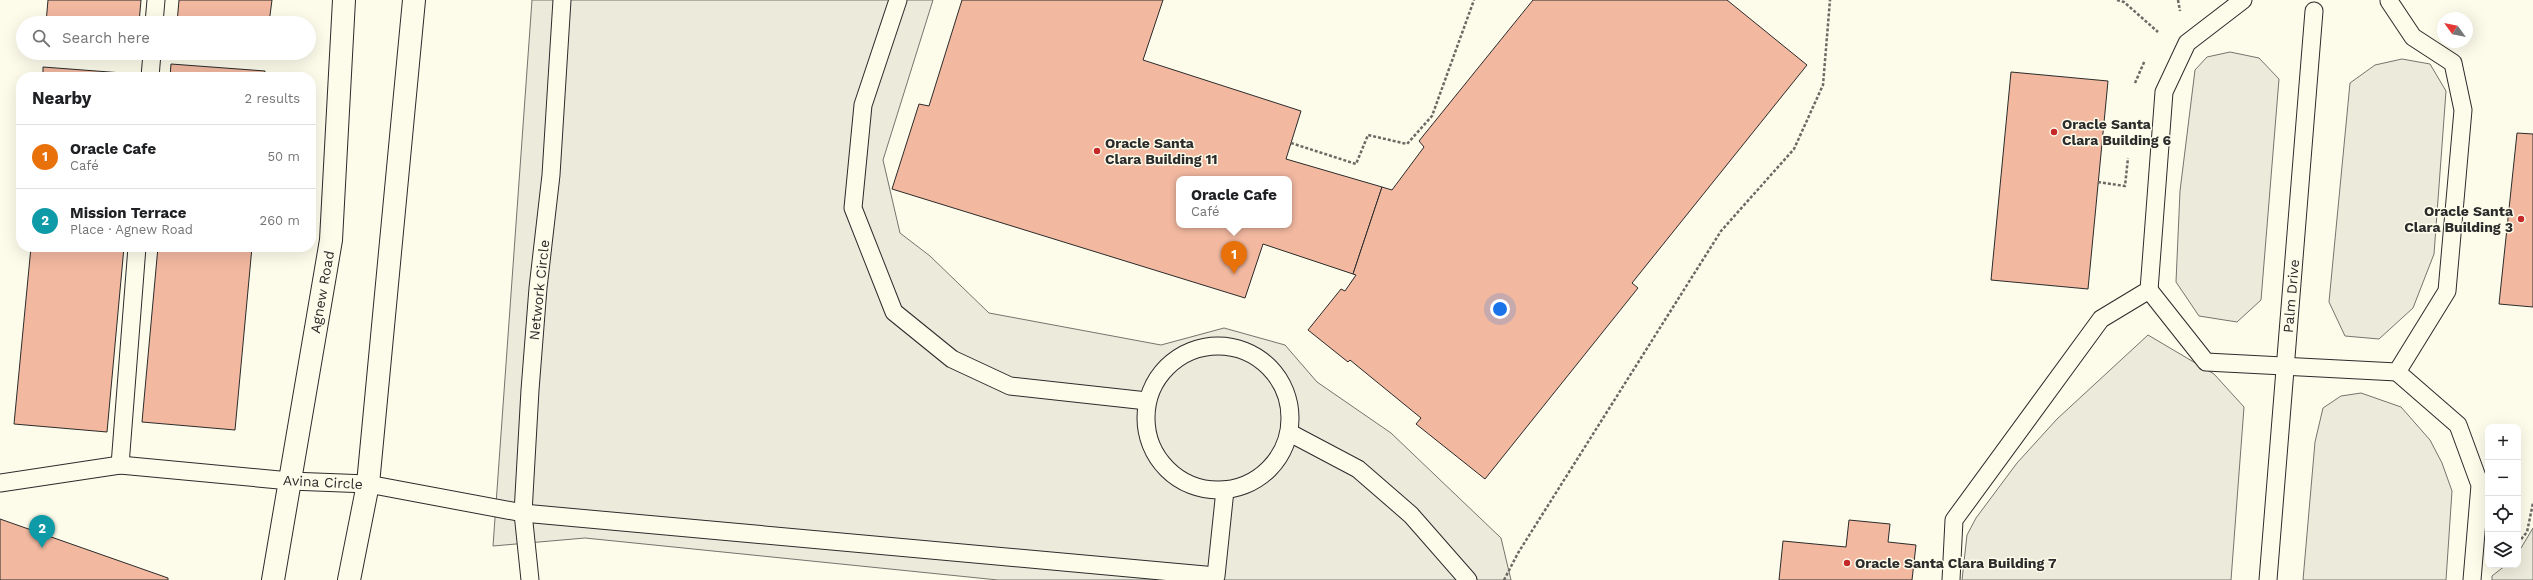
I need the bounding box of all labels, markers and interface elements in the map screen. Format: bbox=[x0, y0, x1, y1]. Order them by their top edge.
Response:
north arrow bbox=[2437, 12, 2473, 48]
search box bbox=[16, 16, 316, 60]
icon: search bbox=[30, 27, 52, 49]
text: Search here bbox=[62, 29, 150, 47]
text: Nearby bbox=[32, 88, 91, 108]
text: 2 results bbox=[245, 91, 300, 106]
place label: Oracle Santa Clara Building 6 bbox=[2062, 116, 2172, 148]
marker: Oracle Santa Clara Building 6 bbox=[2049, 127, 2059, 137]
place label: Oracle Santa Clara Building 11 bbox=[1105, 135, 1217, 167]
text: Oracle Cafe bbox=[70, 140, 156, 158]
marker: Oracle Santa Clara Building 11 bbox=[1092, 146, 1102, 156]
text: 1 bbox=[42, 149, 48, 164]
text: 50 m bbox=[268, 149, 300, 164]
text: Café bbox=[70, 158, 99, 173]
popup bbox=[1176, 176, 1292, 228]
text: Oracle Cafe bbox=[1191, 186, 1277, 204]
place label: Oracle Santa Clara Building 3 bbox=[2404, 203, 2514, 235]
text: Mission Terrace bbox=[70, 204, 186, 222]
text: Café bbox=[1191, 204, 1220, 219]
text: 2 bbox=[41, 213, 49, 228]
text: 260 m bbox=[260, 213, 300, 228]
marker: Oracle Santa Clara Building 3 bbox=[2516, 214, 2526, 224]
text: Place · Agnew Road bbox=[70, 222, 193, 237]
street label: Network Circle bbox=[526, 239, 552, 341]
pin: 1 bbox=[1221, 241, 1247, 274]
street label: Agnew Road bbox=[307, 249, 337, 335]
street label: Palm Drive bbox=[2280, 259, 2302, 333]
your location bbox=[1490, 299, 1510, 319]
map controls bbox=[2485, 424, 2521, 568]
button: + bbox=[2485, 424, 2521, 460]
button: − bbox=[2485, 460, 2521, 496]
street label: Avina Circle bbox=[283, 472, 363, 492]
button: locate bbox=[2485, 496, 2521, 532]
pin: 2 bbox=[29, 515, 55, 548]
button: layers bbox=[2485, 532, 2521, 568]
place label: Oracle Santa Clara Building 7 bbox=[1855, 555, 2057, 571]
marker: Oracle Santa Clara Building 7 bbox=[1842, 558, 1852, 568]

